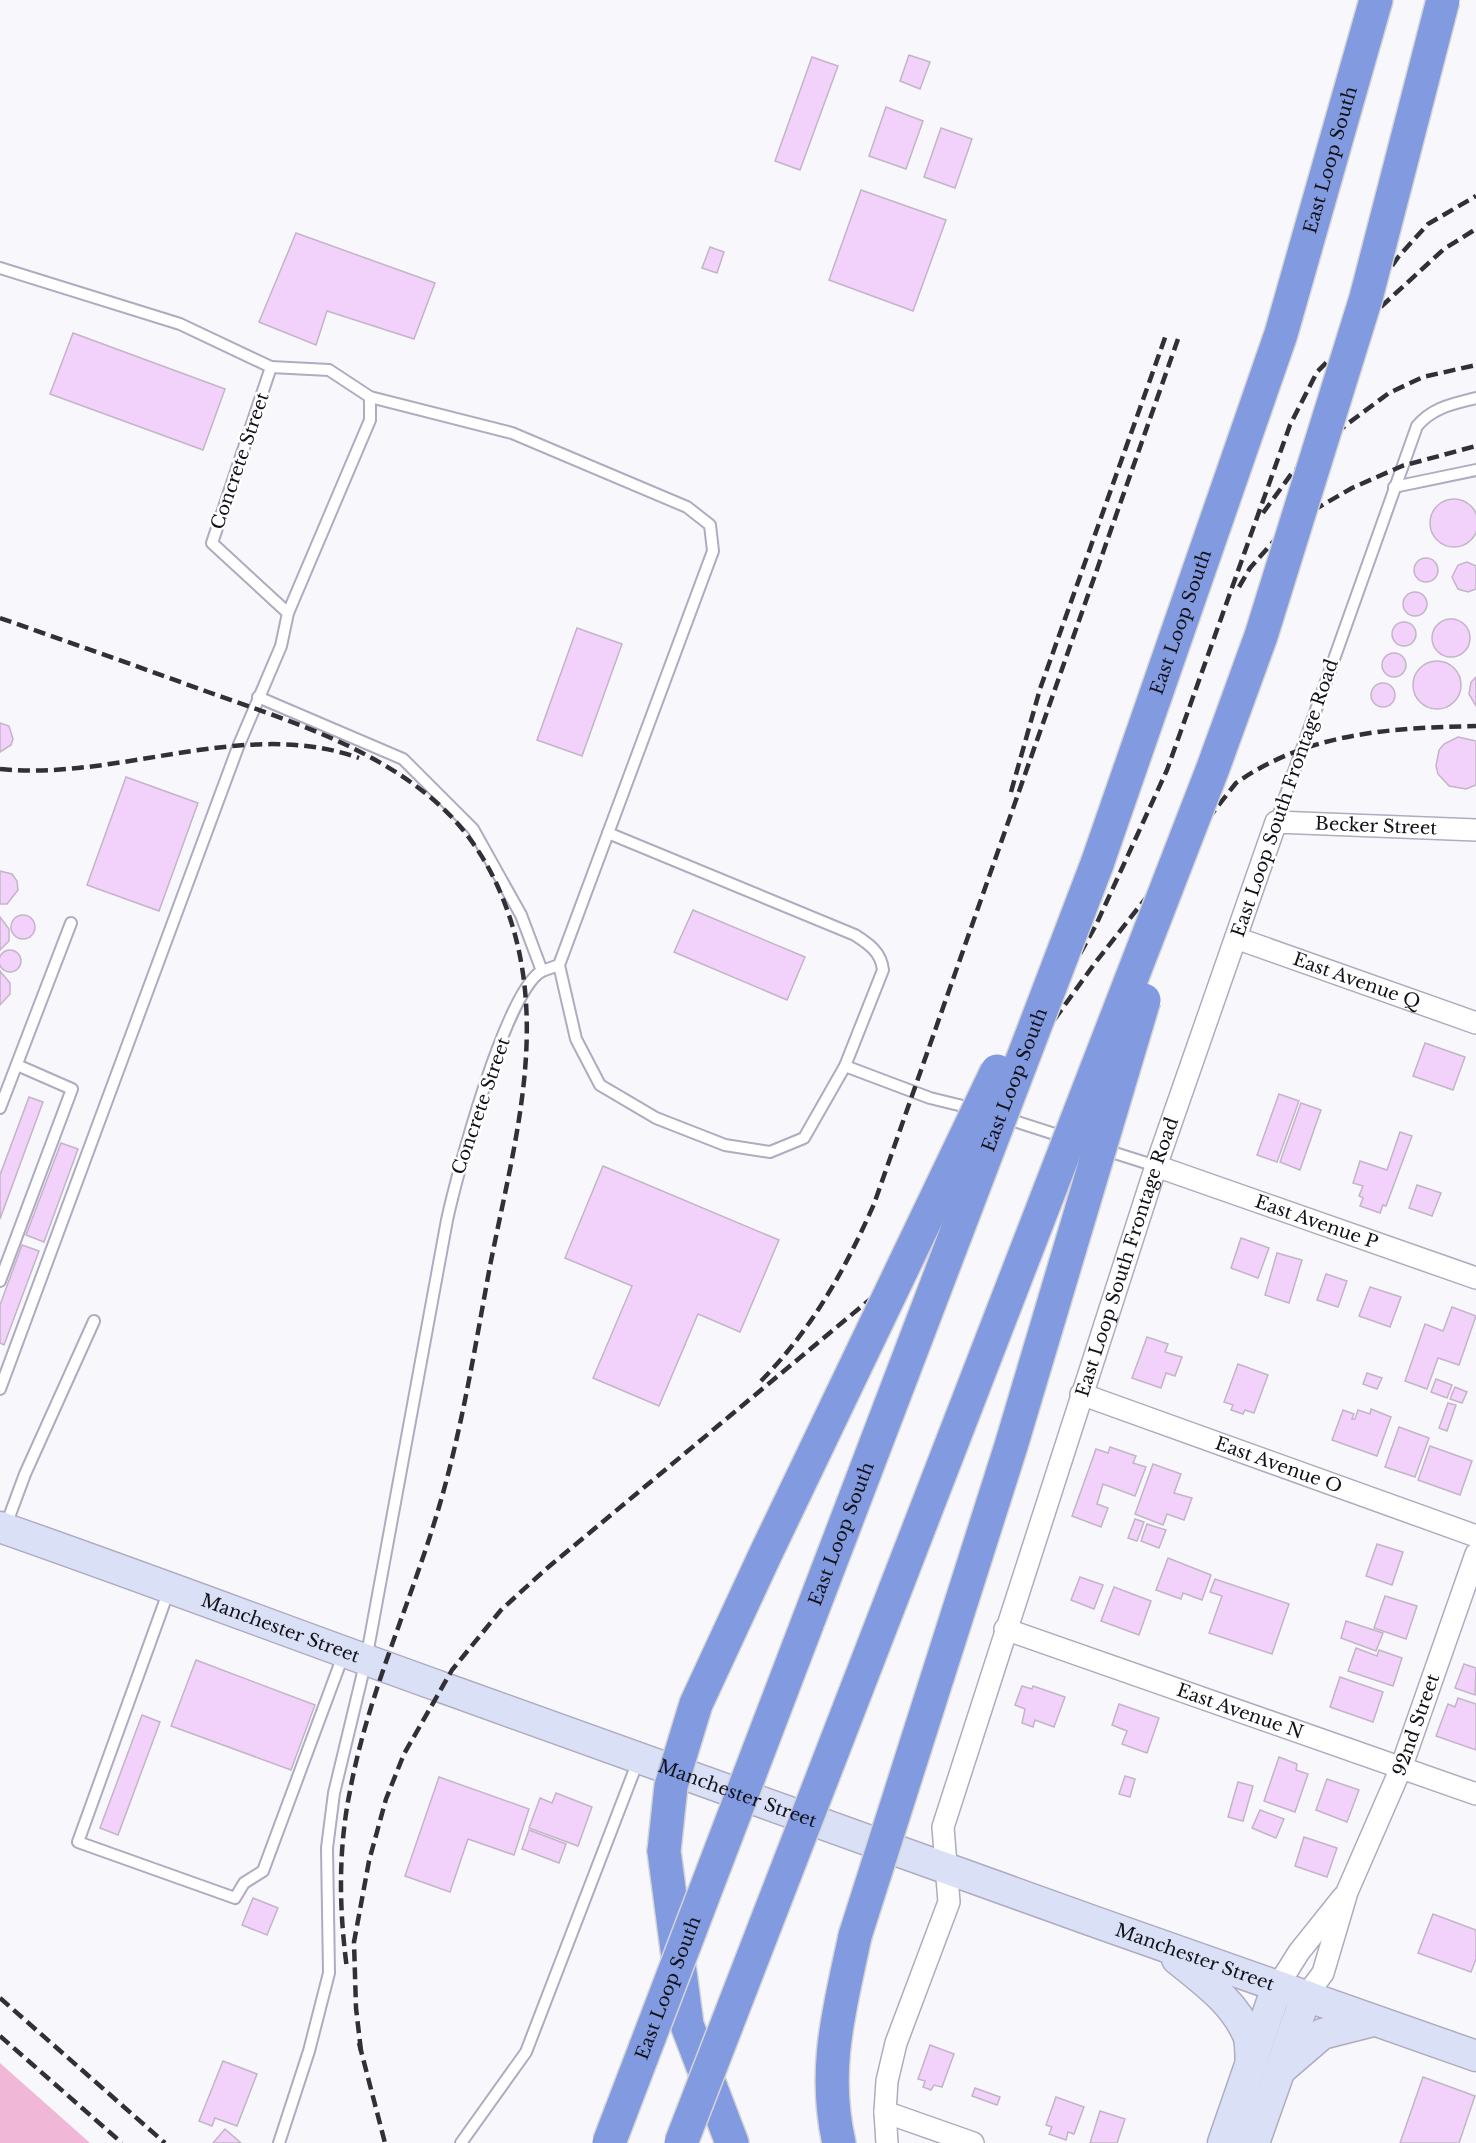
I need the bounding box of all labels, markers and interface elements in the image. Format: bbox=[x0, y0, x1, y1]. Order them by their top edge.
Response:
street label: East Loop South bbox=[1299, 84, 1362, 236]
street label: Concrete Street bbox=[206, 389, 274, 532]
street label: East Loop South bbox=[1146, 547, 1216, 698]
street label: East Loop South Frontage Road bbox=[1227, 656, 1343, 940]
street label: Becker Street bbox=[1315, 813, 1438, 839]
street label: East Avenue Q bbox=[1290, 948, 1423, 1013]
street label: East Loop South bbox=[977, 1005, 1052, 1155]
street label: Concrete Street bbox=[447, 1034, 515, 1177]
street label: East Loop South Frontage Road bbox=[1071, 1114, 1183, 1400]
street label: East Avenue P bbox=[1252, 1191, 1381, 1254]
street label: East Avenue O bbox=[1212, 1432, 1345, 1498]
street label: East Loop South bbox=[804, 1459, 879, 1609]
street label: Manchester Street bbox=[198, 1589, 363, 1668]
street label: 92nd Street bbox=[1388, 1671, 1444, 1779]
street label: East Avenue N bbox=[1174, 1679, 1306, 1744]
street label: Manchester Street bbox=[655, 1755, 820, 1832]
street label: East Loop South bbox=[631, 1913, 706, 2063]
street label: Manchester Street bbox=[1112, 1919, 1278, 1996]

